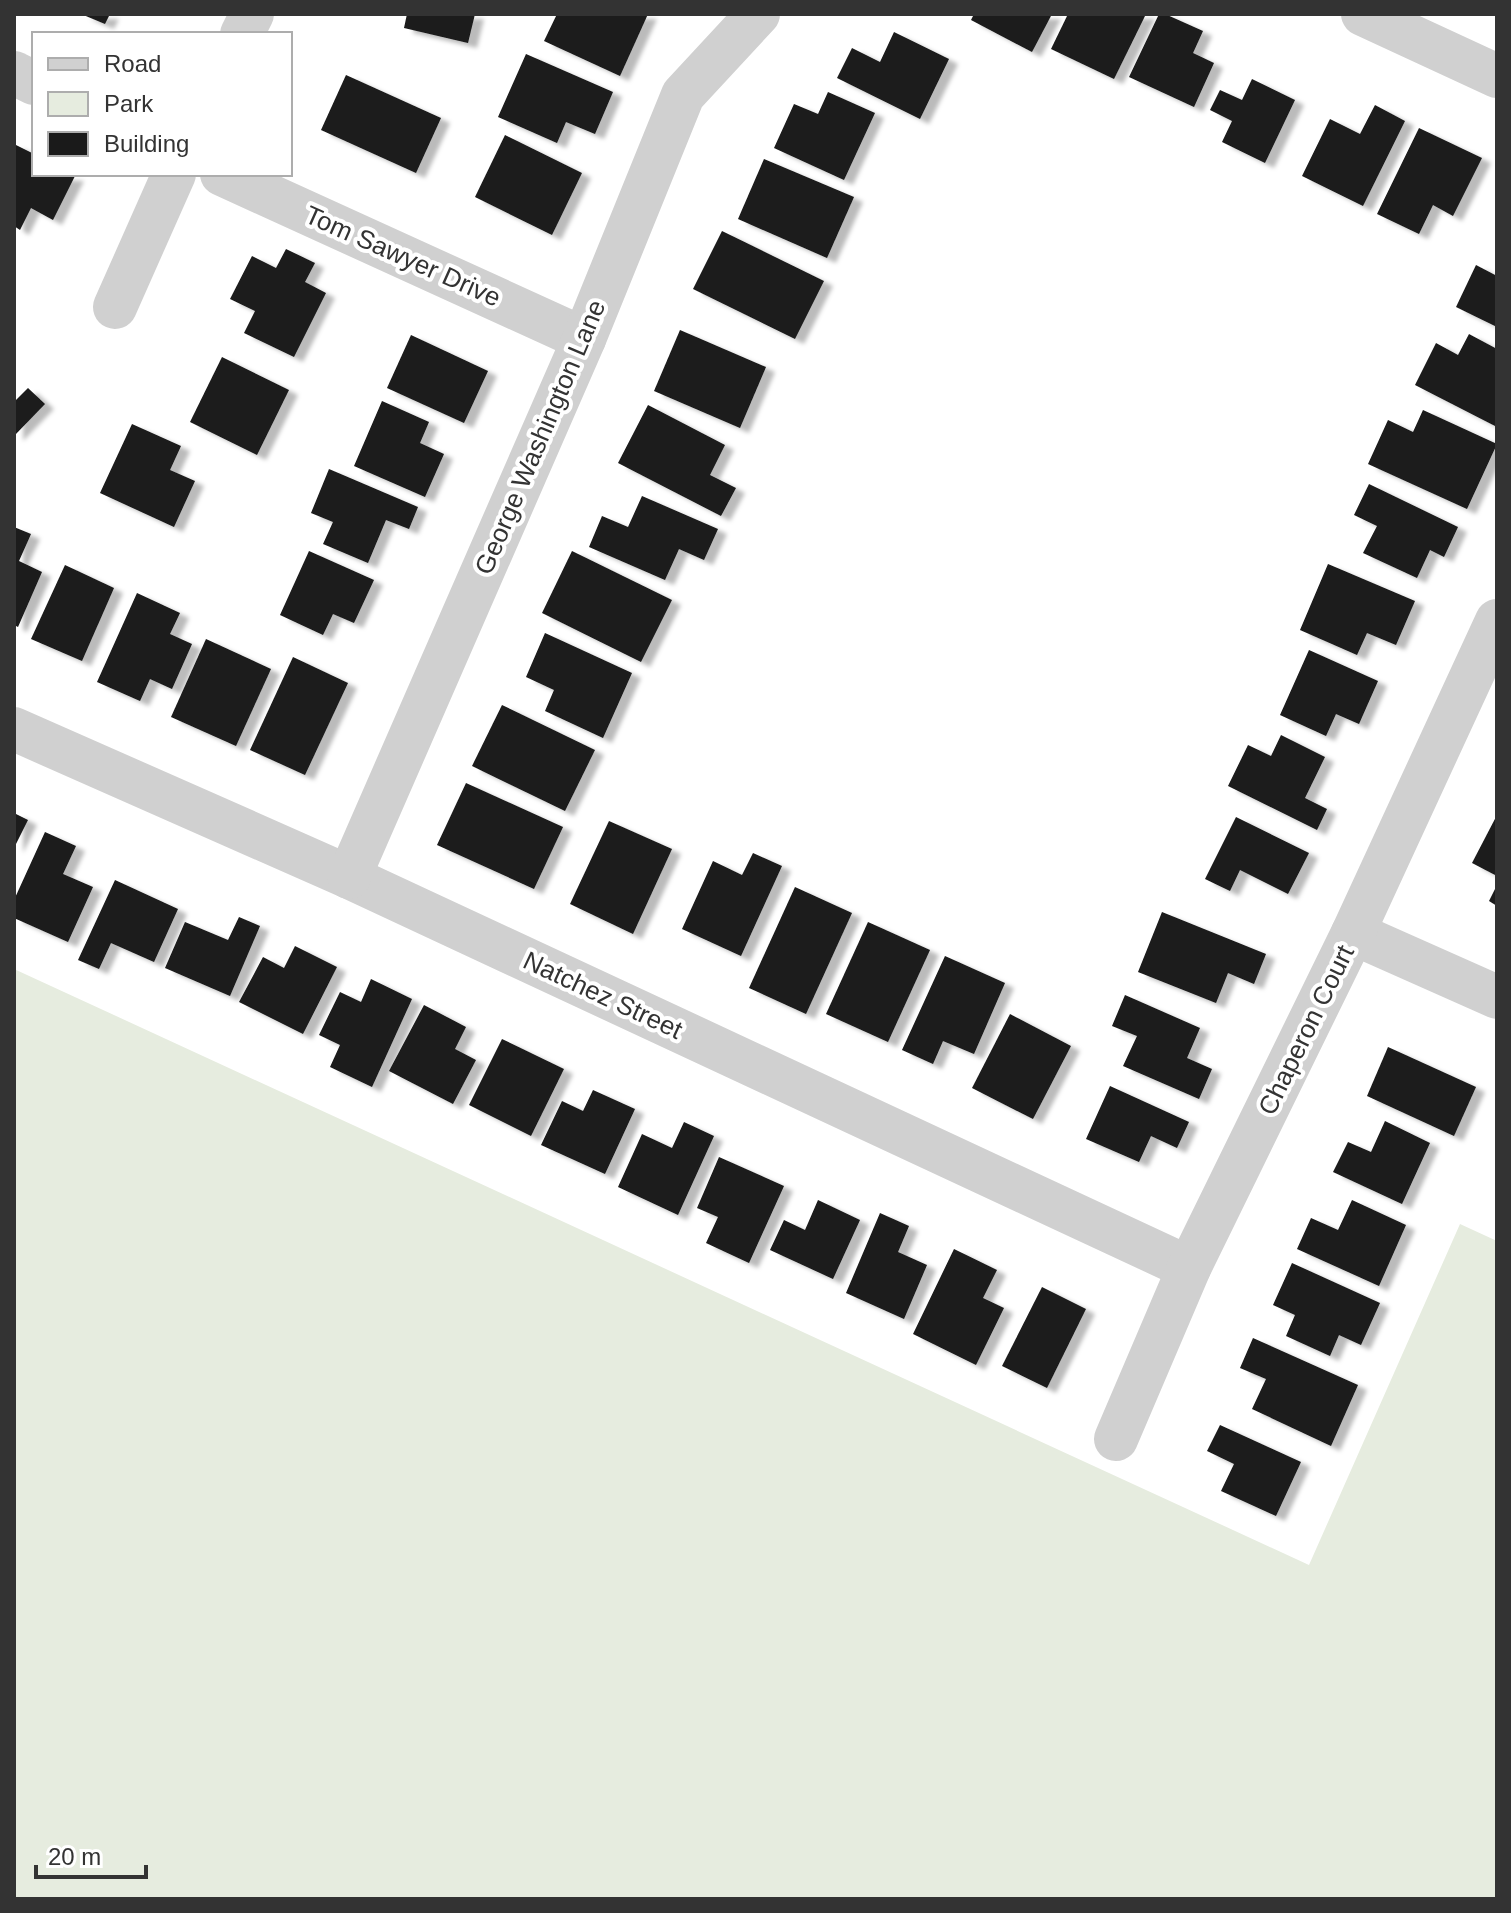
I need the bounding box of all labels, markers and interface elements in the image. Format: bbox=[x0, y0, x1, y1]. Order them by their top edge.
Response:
legend bbox=[32, 32, 292, 176]
text: Road bbox=[104, 50, 161, 77]
text: Park bbox=[104, 90, 154, 117]
text: Building bbox=[104, 130, 189, 157]
street label: Tom Sawyer Drive bbox=[301, 199, 505, 313]
street label: George Washington Lane bbox=[468, 295, 612, 579]
street label: Chaperon Court bbox=[1252, 940, 1360, 1120]
street label: Natchez Street bbox=[519, 945, 688, 1045]
scale bar bbox=[36, 1829, 146, 1879]
text: 20 m bbox=[48, 1843, 101, 1870]

